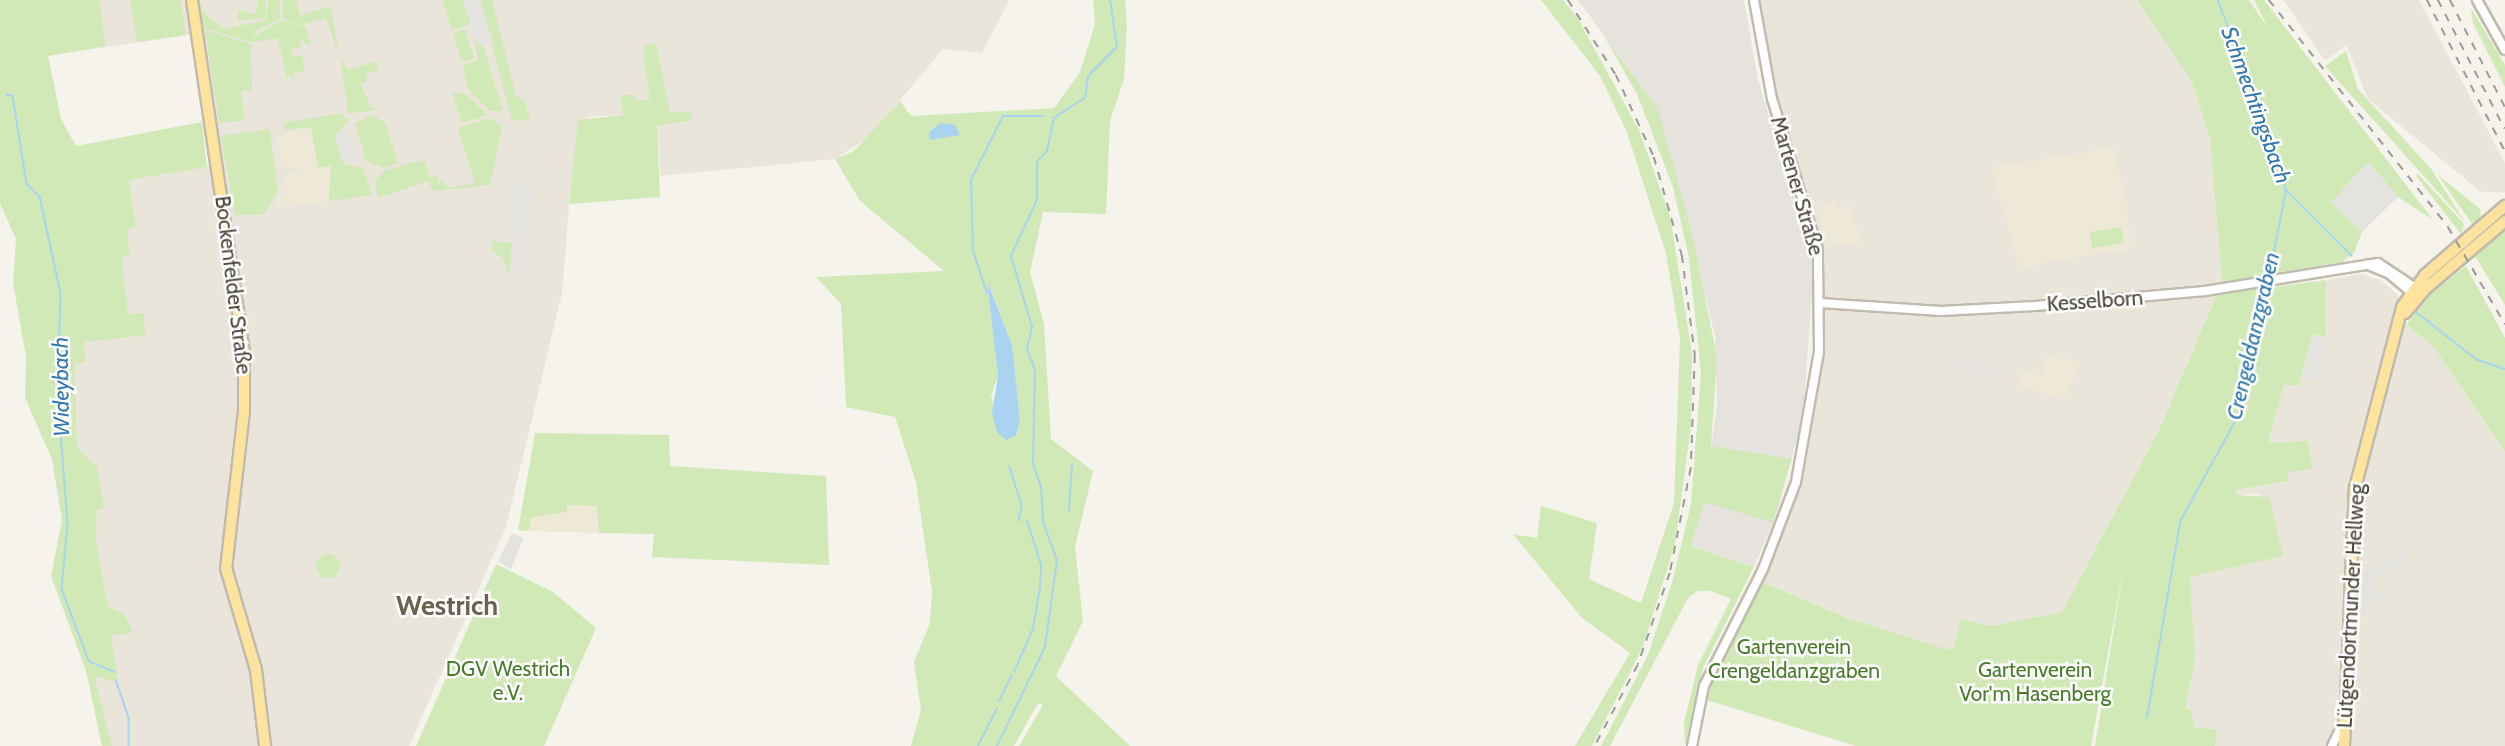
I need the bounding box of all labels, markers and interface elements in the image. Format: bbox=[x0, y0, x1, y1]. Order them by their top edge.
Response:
water label: Schmechtingsbach bbox=[2215, 23, 2297, 187]
street label: Martener Straße bbox=[1765, 114, 1829, 258]
street label: Bockenfelder Straße bbox=[210, 194, 256, 376]
water label: Crengeldanzgraben bbox=[2221, 250, 2285, 422]
street label: Kesselborn bbox=[2046, 285, 2144, 317]
water label: Wideybach bbox=[47, 337, 75, 437]
street label: Lütgendortmunder Hellweg bbox=[2332, 483, 2370, 729]
district label: Westrich bbox=[396, 590, 498, 622]
park label: Gartenverein Crengeldanzgraben bbox=[1708, 634, 1880, 684]
park label: DGV Westrich e.V. bbox=[446, 656, 570, 706]
park label: Gartenverein Vor'm Hasenberg bbox=[1959, 657, 2111, 707]

